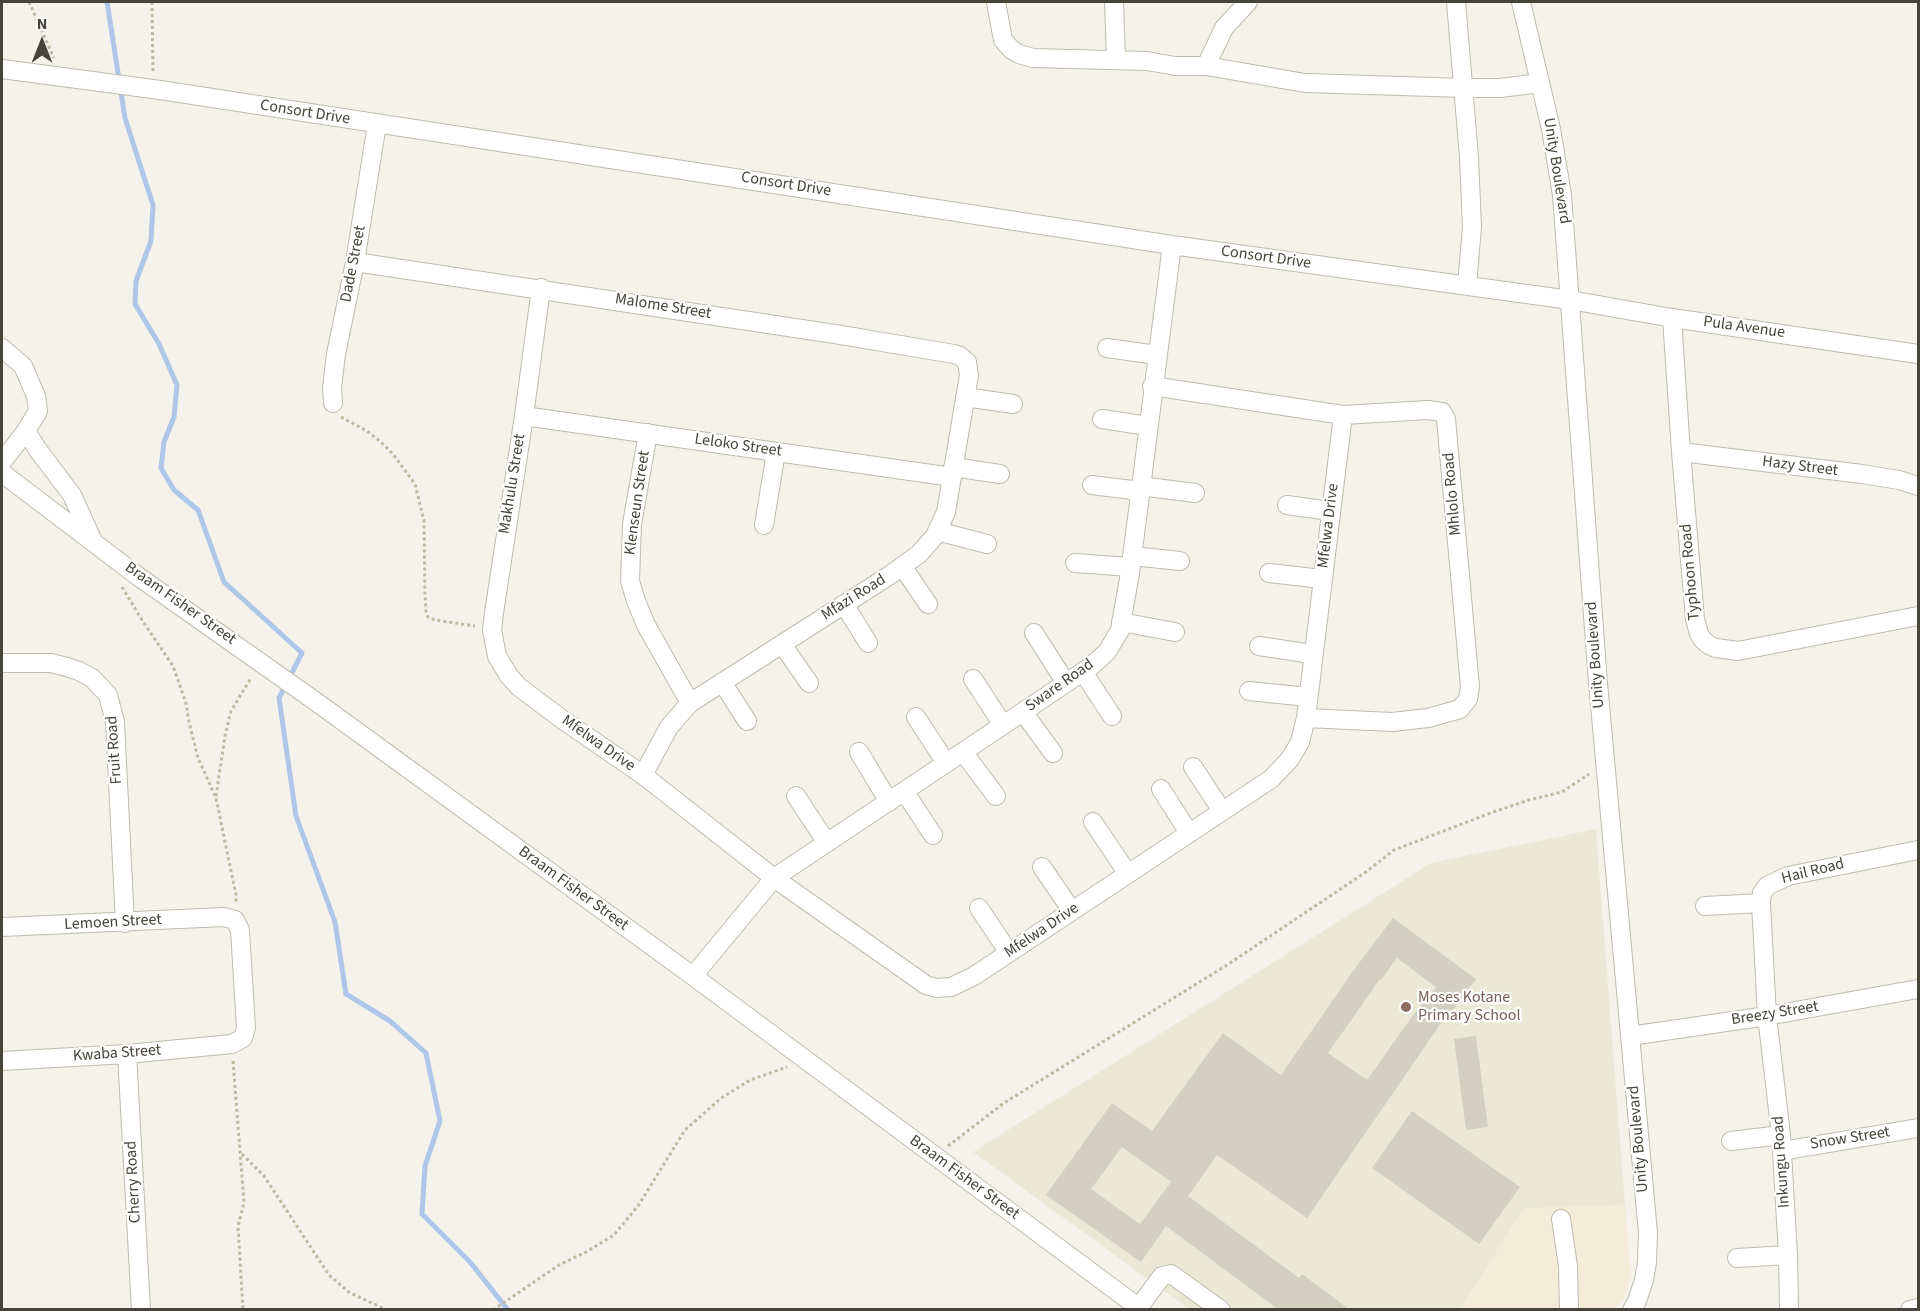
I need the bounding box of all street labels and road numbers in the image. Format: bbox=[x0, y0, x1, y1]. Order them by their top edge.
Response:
street label: Consort Drive bbox=[259, 96, 351, 130]
street label: Unity Boulevard bbox=[1538, 116, 1574, 226]
street label: Consort Drive bbox=[740, 168, 832, 202]
street label: Dade Street bbox=[337, 224, 371, 304]
street label: Consort Drive bbox=[1220, 242, 1312, 274]
street label: Malome Street bbox=[614, 290, 712, 324]
street label: Pula Avenue bbox=[1702, 313, 1786, 343]
street label: Leloko Street bbox=[693, 430, 783, 462]
street label: Makhulu Street bbox=[496, 433, 530, 535]
street label: Klenseun Street bbox=[621, 449, 655, 557]
street label: Mhlolo Road bbox=[1440, 452, 1466, 536]
street label: Hazy Street bbox=[1761, 453, 1839, 481]
street label: Mfelwa Drive bbox=[1314, 482, 1344, 570]
street label: Typhoon Road bbox=[1677, 523, 1705, 621]
street label: Braam Fisher Street bbox=[121, 559, 239, 649]
street label: Mfazi Road bbox=[818, 571, 890, 625]
street label: Unity Boulevard bbox=[1583, 601, 1609, 709]
street label: Sware Road bbox=[1022, 656, 1098, 716]
street label: Mfelwa Drive bbox=[557, 712, 639, 776]
street label: Fruit Road bbox=[103, 715, 127, 785]
street label: Braam Fisher Street bbox=[514, 843, 632, 935]
street label: Hail Road bbox=[1780, 855, 1846, 889]
street label: Mfelwa Drive bbox=[1001, 899, 1083, 963]
street label: Lemoen Street bbox=[64, 911, 162, 935]
street label: Breezy Street bbox=[1730, 998, 1820, 1030]
street label: Kwaba Street bbox=[72, 1041, 162, 1067]
street label: Unity Boulevard bbox=[1625, 1085, 1653, 1193]
street label: Inkungu Road bbox=[1769, 1115, 1795, 1209]
street label: Snow Street bbox=[1809, 1123, 1891, 1155]
street label: Braam Fisher Street bbox=[905, 1132, 1023, 1224]
street label: Cherry Road bbox=[122, 1140, 146, 1224]

